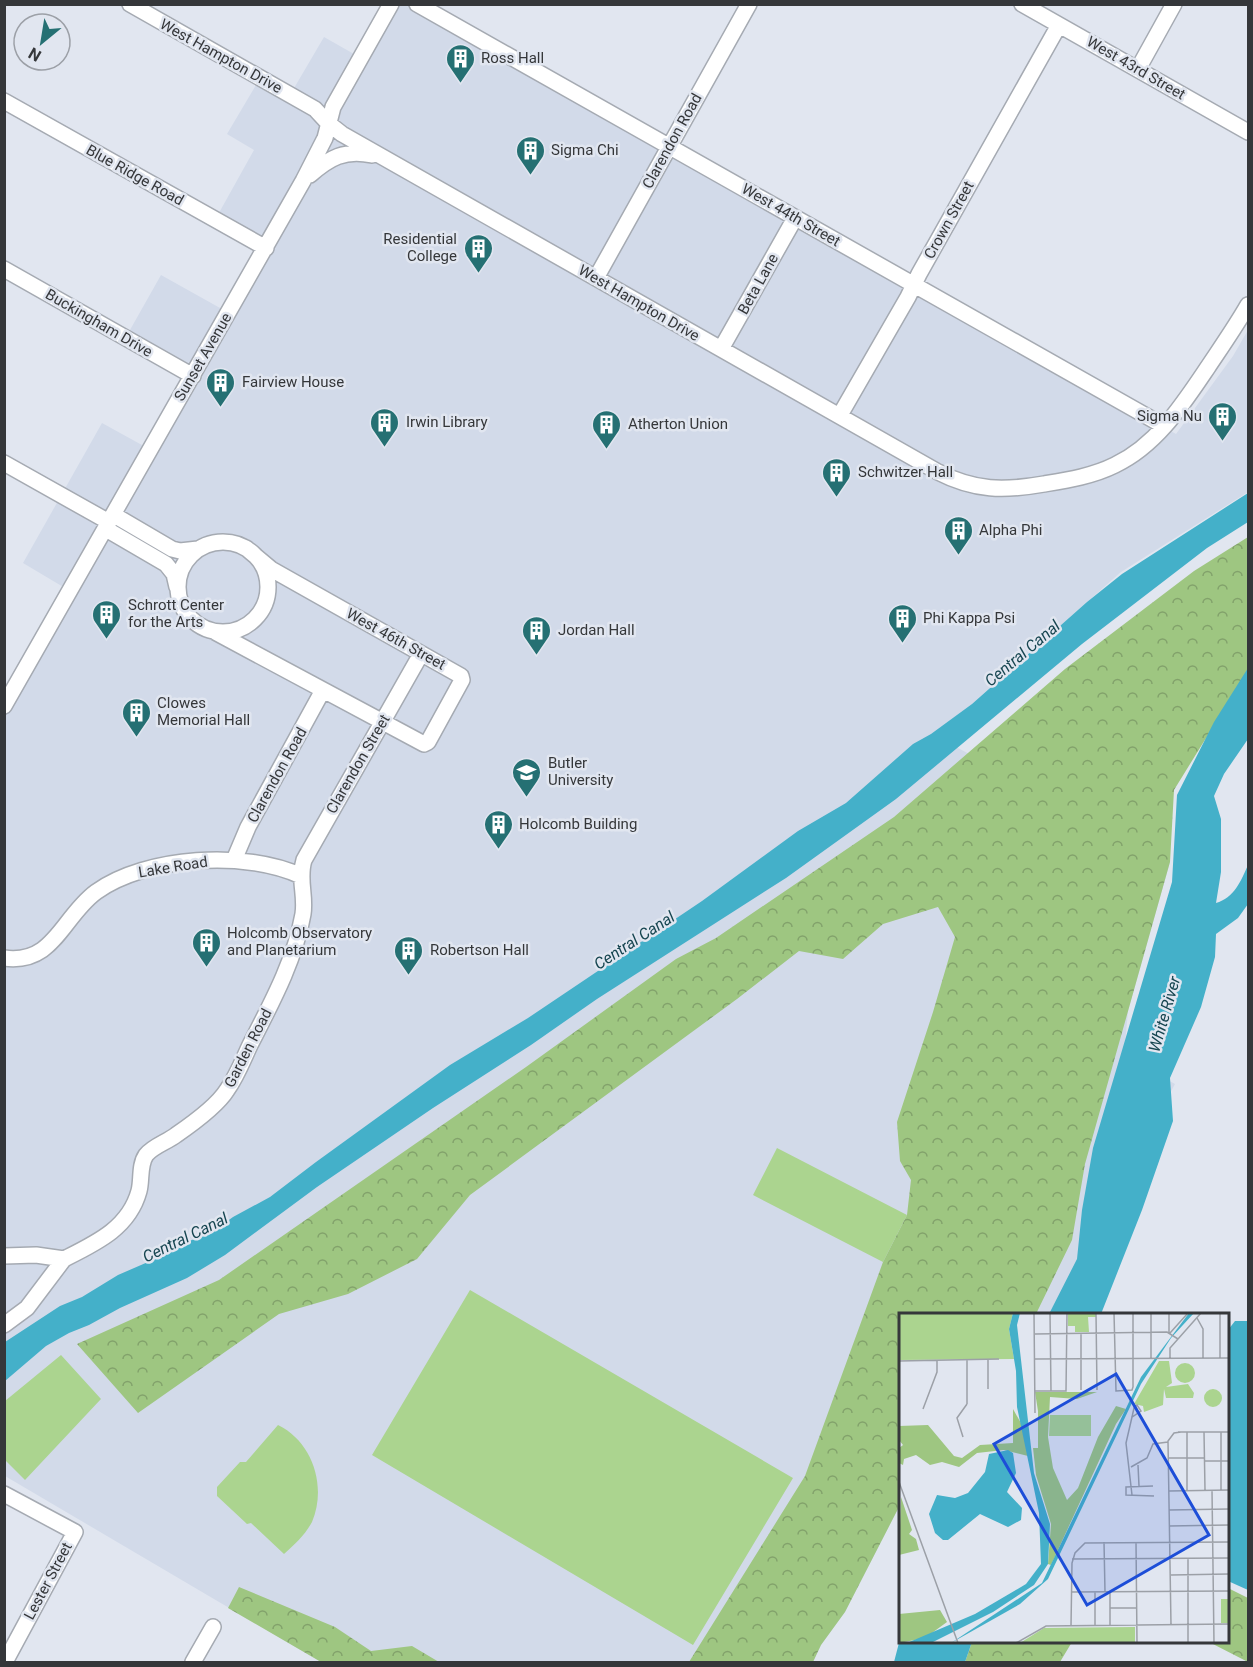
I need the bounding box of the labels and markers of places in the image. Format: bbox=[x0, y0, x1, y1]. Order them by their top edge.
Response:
building icon: Ross Hall bbox=[444, 42, 476, 84]
place label: Ross Hall bbox=[481, 49, 544, 67]
building icon: Sigma Chi bbox=[514, 134, 546, 176]
place label: Sigma Chi bbox=[551, 141, 619, 159]
place label: Residential College bbox=[383, 230, 457, 265]
building icon: Residential College bbox=[462, 232, 494, 274]
building icon: Fairview House bbox=[205, 366, 237, 408]
place label: Fairview House bbox=[242, 373, 344, 391]
building icon: Sigma Nu bbox=[1207, 400, 1239, 442]
building icon: Irwin Library bbox=[369, 406, 401, 448]
place label: Sigma Nu bbox=[1137, 407, 1202, 425]
building icon: Atherton Union bbox=[591, 408, 623, 450]
place label: Irwin Library bbox=[406, 413, 488, 431]
place label: Atherton Union bbox=[628, 415, 728, 433]
building icon: Schwitzer Hall bbox=[821, 456, 853, 498]
place label: Schwitzer Hall bbox=[858, 463, 953, 481]
building icon: Alpha Phi bbox=[942, 514, 974, 556]
place label: Alpha Phi bbox=[979, 521, 1042, 539]
place label: Schrott Center for the Arts bbox=[128, 596, 224, 631]
building icon: Schrott Center for the Arts bbox=[91, 598, 123, 640]
building icon: Phi Kappa Psi bbox=[886, 602, 918, 644]
place label: Phi Kappa Psi bbox=[923, 609, 1015, 627]
building icon: Jordan Hall bbox=[521, 614, 553, 656]
place label: Jordan Hall bbox=[558, 621, 635, 639]
place label: Clowes Memorial Hall bbox=[157, 694, 250, 729]
building icon: Clowes Memorial Hall bbox=[120, 696, 152, 738]
place label: Butler University bbox=[548, 754, 613, 789]
school or university icon: Butler University bbox=[511, 756, 543, 798]
building icon: Holcomb Building bbox=[482, 808, 514, 850]
place label: Holcomb Building bbox=[519, 815, 637, 833]
place label: Holcomb Observatory and Planetarium bbox=[227, 924, 372, 959]
building icon: Holcomb Observatory and Planetarium bbox=[190, 926, 222, 968]
building icon: Robertson Hall bbox=[393, 934, 425, 976]
place label: Robertson Hall bbox=[430, 941, 529, 959]

